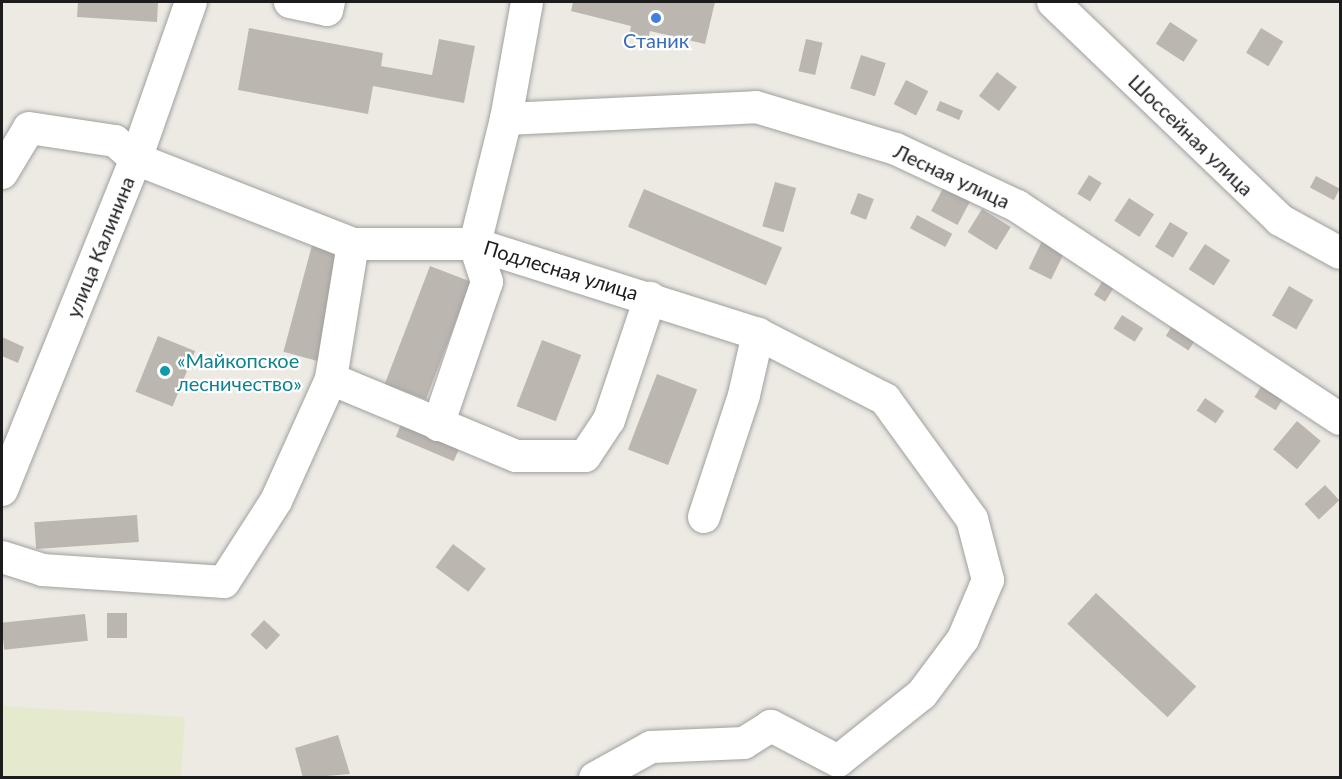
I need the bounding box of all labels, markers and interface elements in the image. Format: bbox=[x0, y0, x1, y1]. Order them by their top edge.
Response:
marker: Станик bbox=[649, 11, 663, 25]
place label: Станик bbox=[623, 28, 689, 52]
street label: Шоссейная улица bbox=[1124, 69, 1258, 201]
street label: Лесная улица bbox=[890, 139, 1014, 213]
street label: улица Калинина bbox=[61, 173, 139, 321]
street label: Подлесная улица bbox=[481, 235, 641, 305]
place label: «Майкопское лесничество» bbox=[177, 348, 302, 395]
marker: «Майкопское лесничество» bbox=[158, 364, 172, 378]

